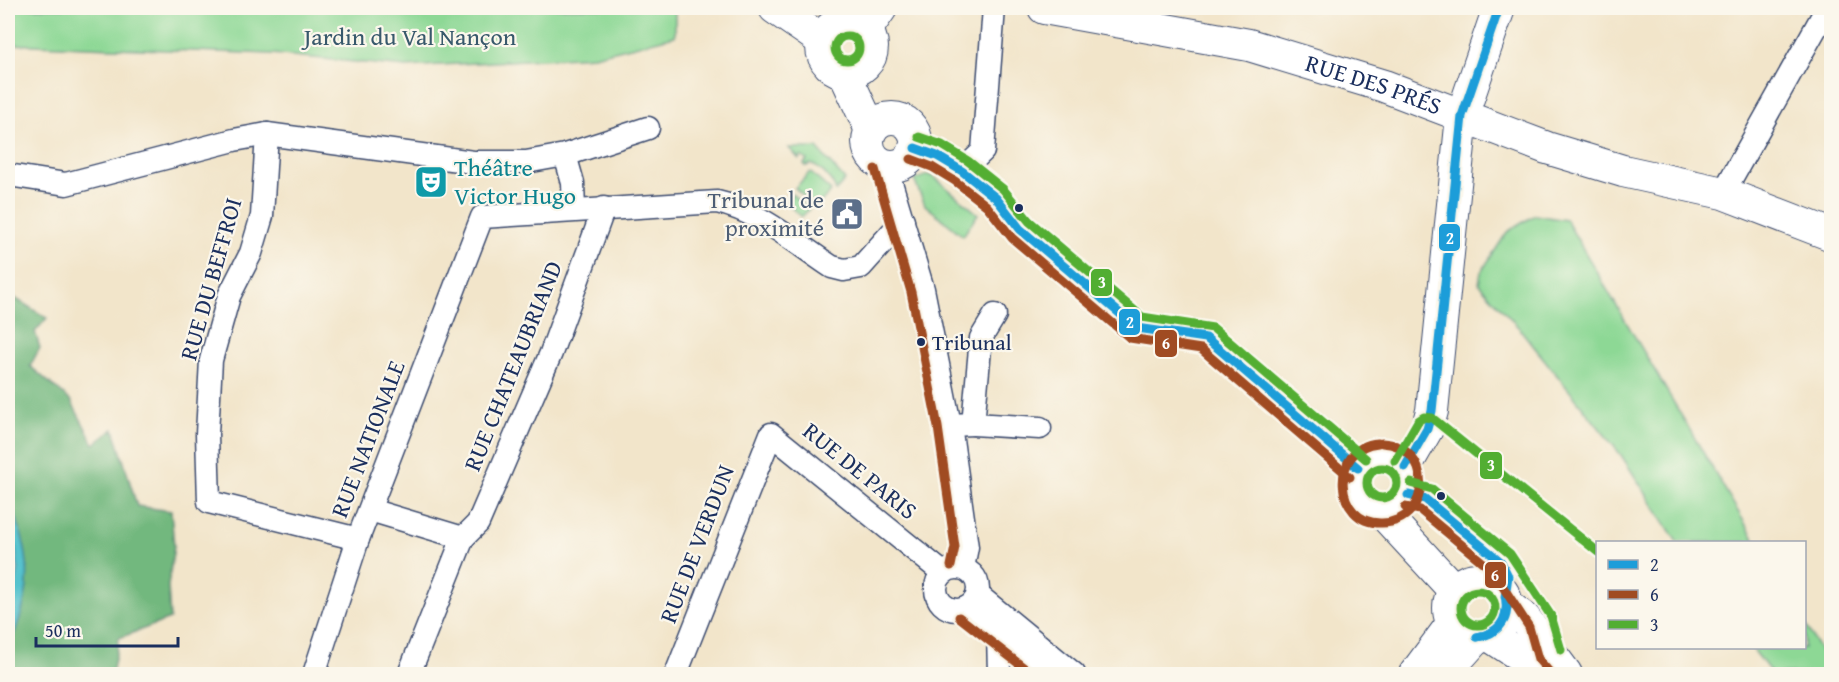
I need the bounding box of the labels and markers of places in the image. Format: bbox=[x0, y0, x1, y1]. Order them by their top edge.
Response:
place label: Théâtre Victor Hugo bbox=[454, 150, 576, 213]
theatre icon: Théâtre Victor Hugo bbox=[413, 164, 449, 200]
place label: Tribunal de proximité bbox=[708, 182, 824, 245]
public building icon: Tribunal de proximité bbox=[829, 196, 865, 232]
unlabelled marker bbox=[1013, 202, 1025, 214]
place label: Tribunal bbox=[932, 326, 1012, 358]
marker: Tribunal bbox=[915, 336, 927, 348]
unlabelled marker bbox=[1435, 490, 1447, 502]

